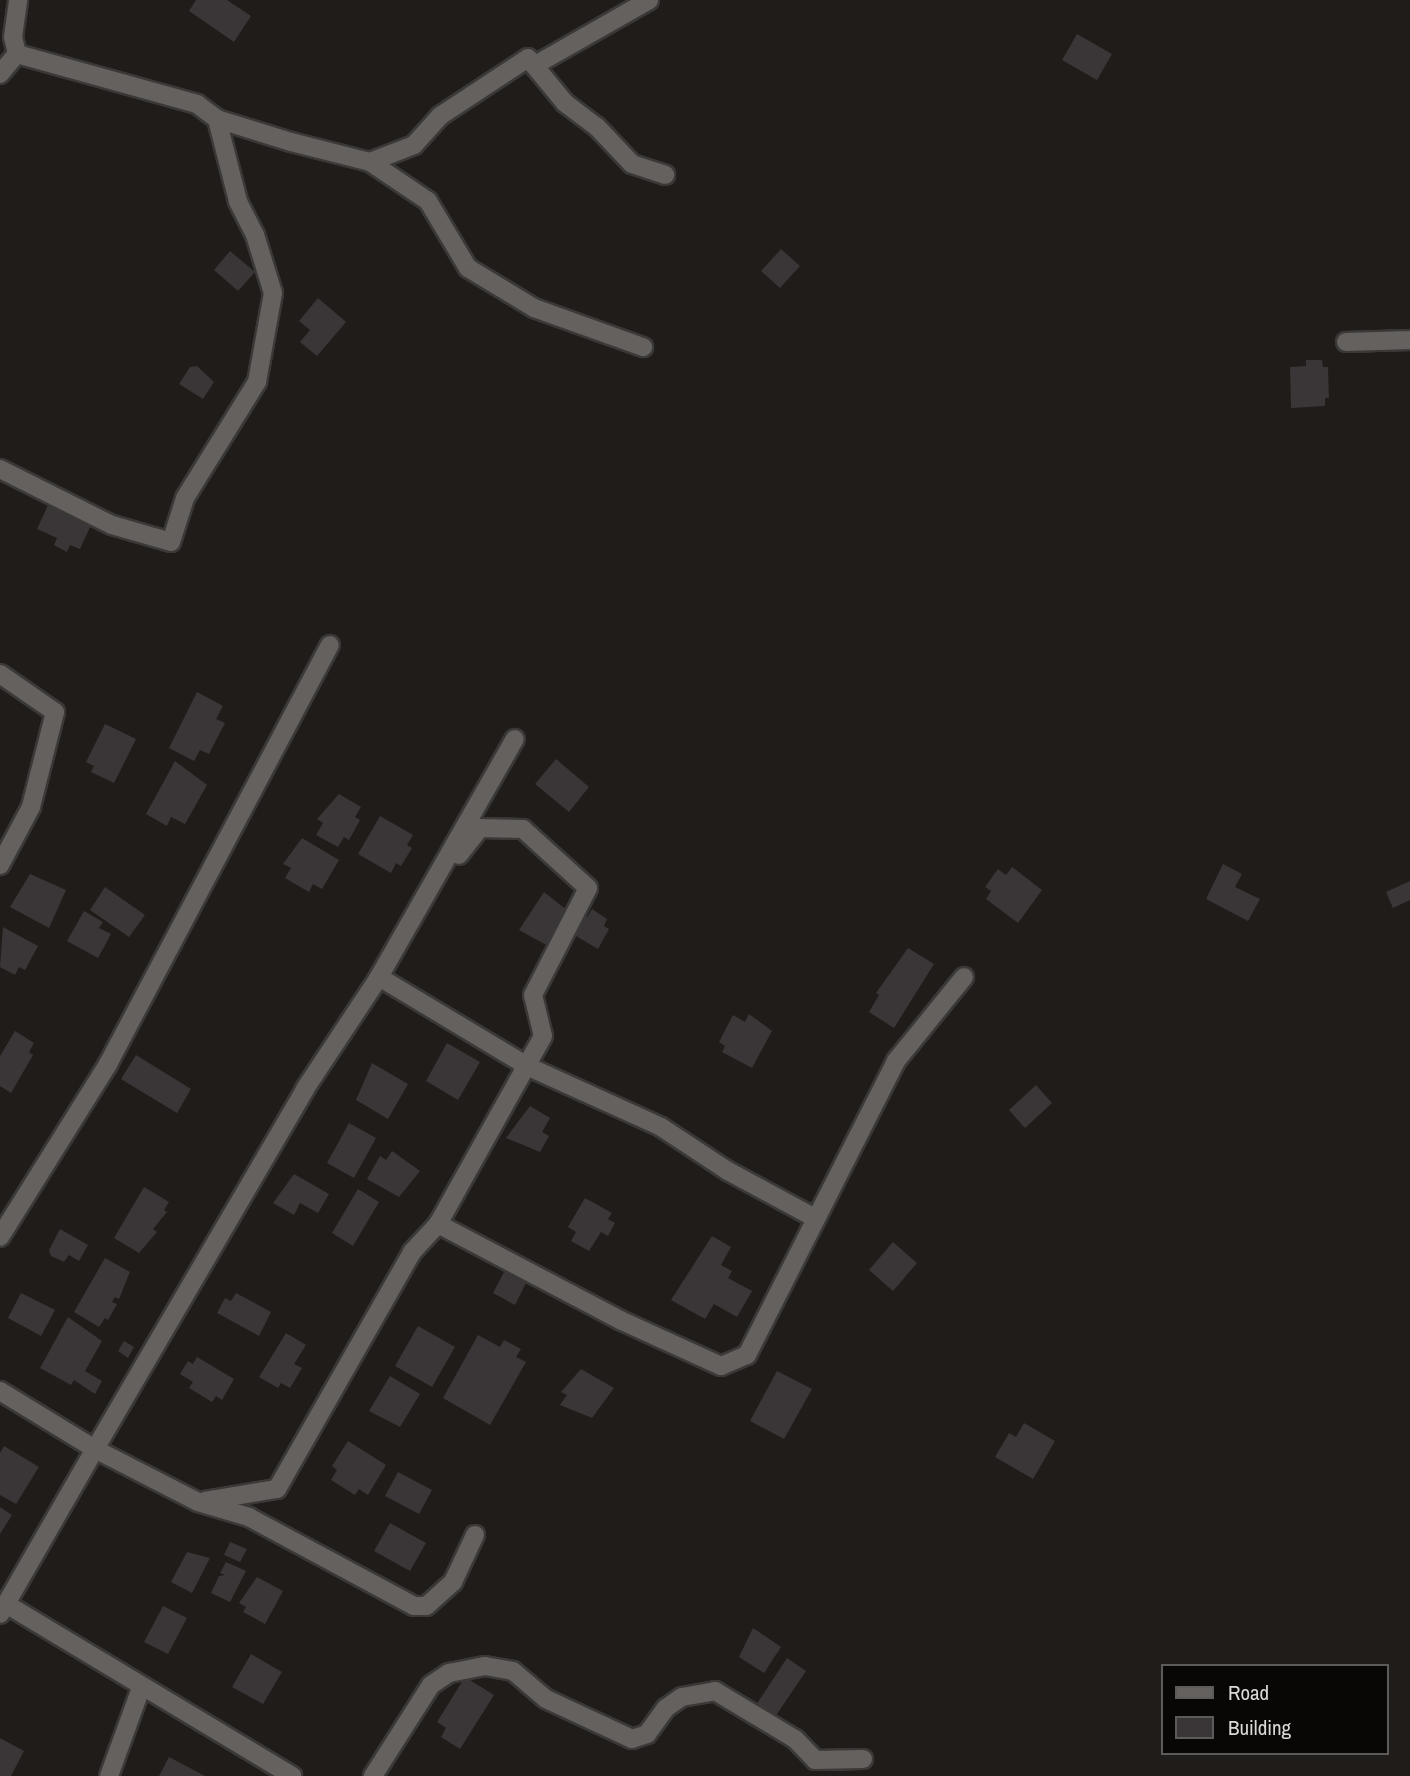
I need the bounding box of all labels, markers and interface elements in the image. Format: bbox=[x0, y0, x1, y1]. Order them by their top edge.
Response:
legend bbox=[1162, 1664, 1389, 1755]
text: Road bbox=[1228, 1678, 1269, 1707]
text: Building bbox=[1228, 1713, 1291, 1742]

